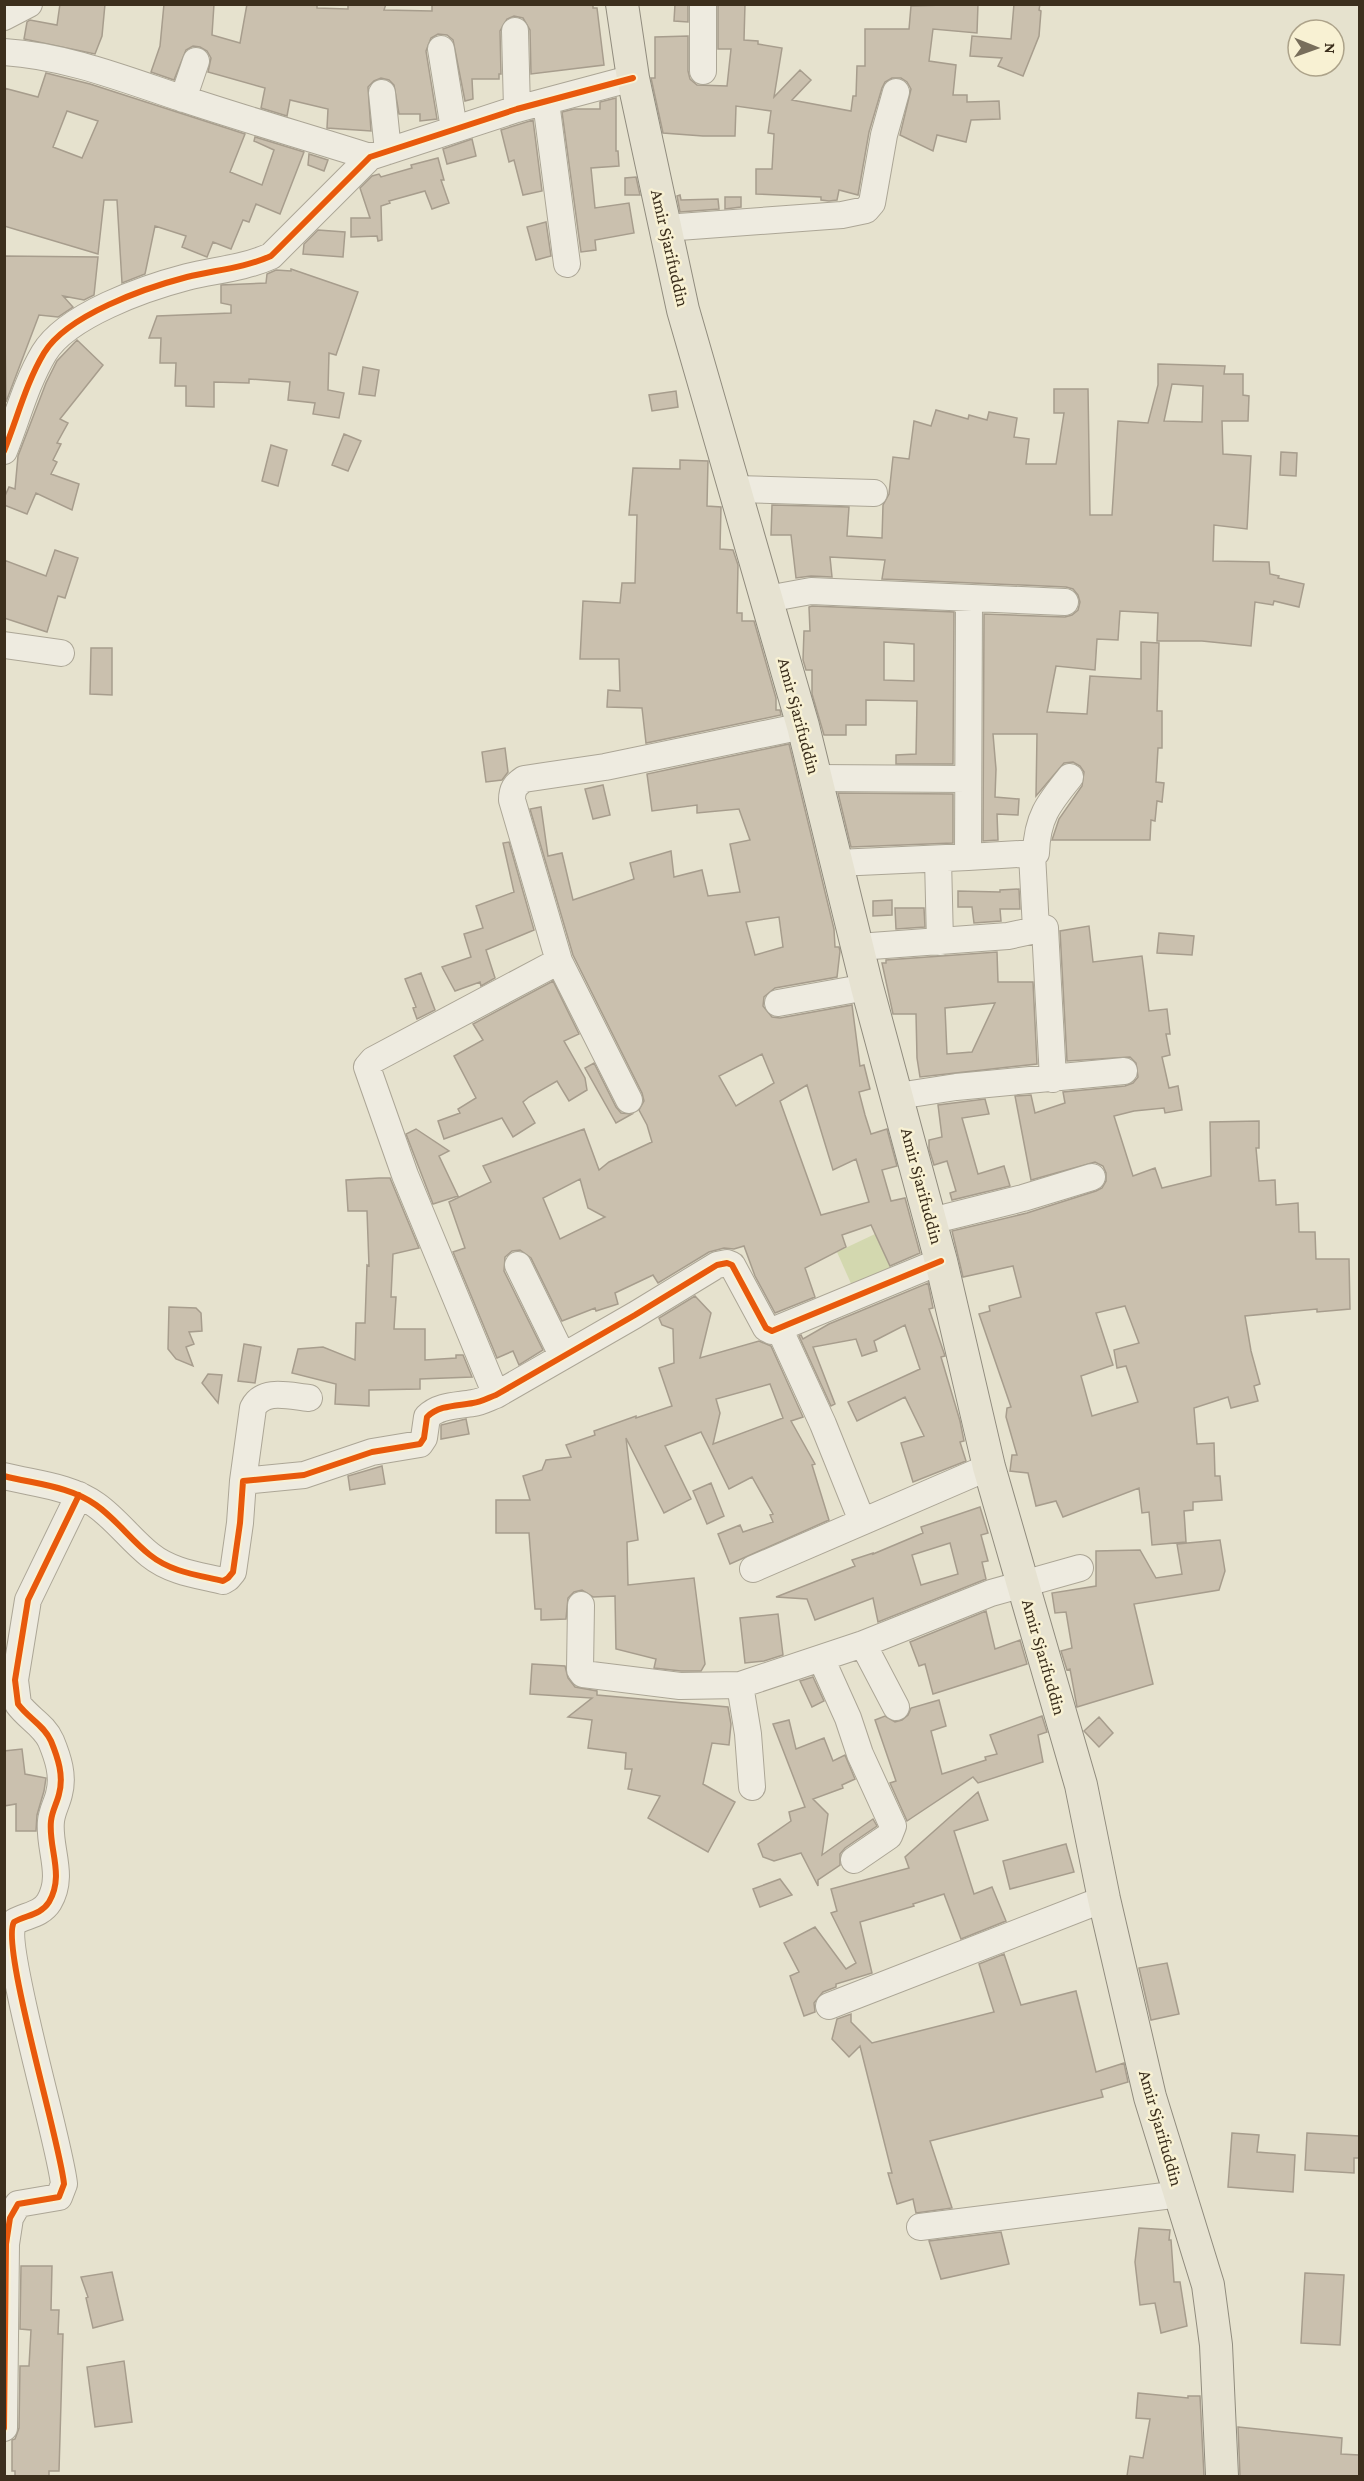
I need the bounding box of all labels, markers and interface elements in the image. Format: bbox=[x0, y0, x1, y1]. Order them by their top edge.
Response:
north arrow bbox=[1286, 18, 1346, 78]
text: N bbox=[1322, 43, 1339, 54]
street label: Amir Sjarifuddin bbox=[646, 187, 693, 309]
street label: Amir Sjarifuddin bbox=[773, 656, 824, 777]
street label: Amir Sjarifuddin bbox=[896, 1126, 947, 1247]
street label: Amir Sjarifuddin bbox=[1017, 1597, 1070, 1718]
street label: Amir Sjarifuddin bbox=[1134, 2068, 1187, 2189]

